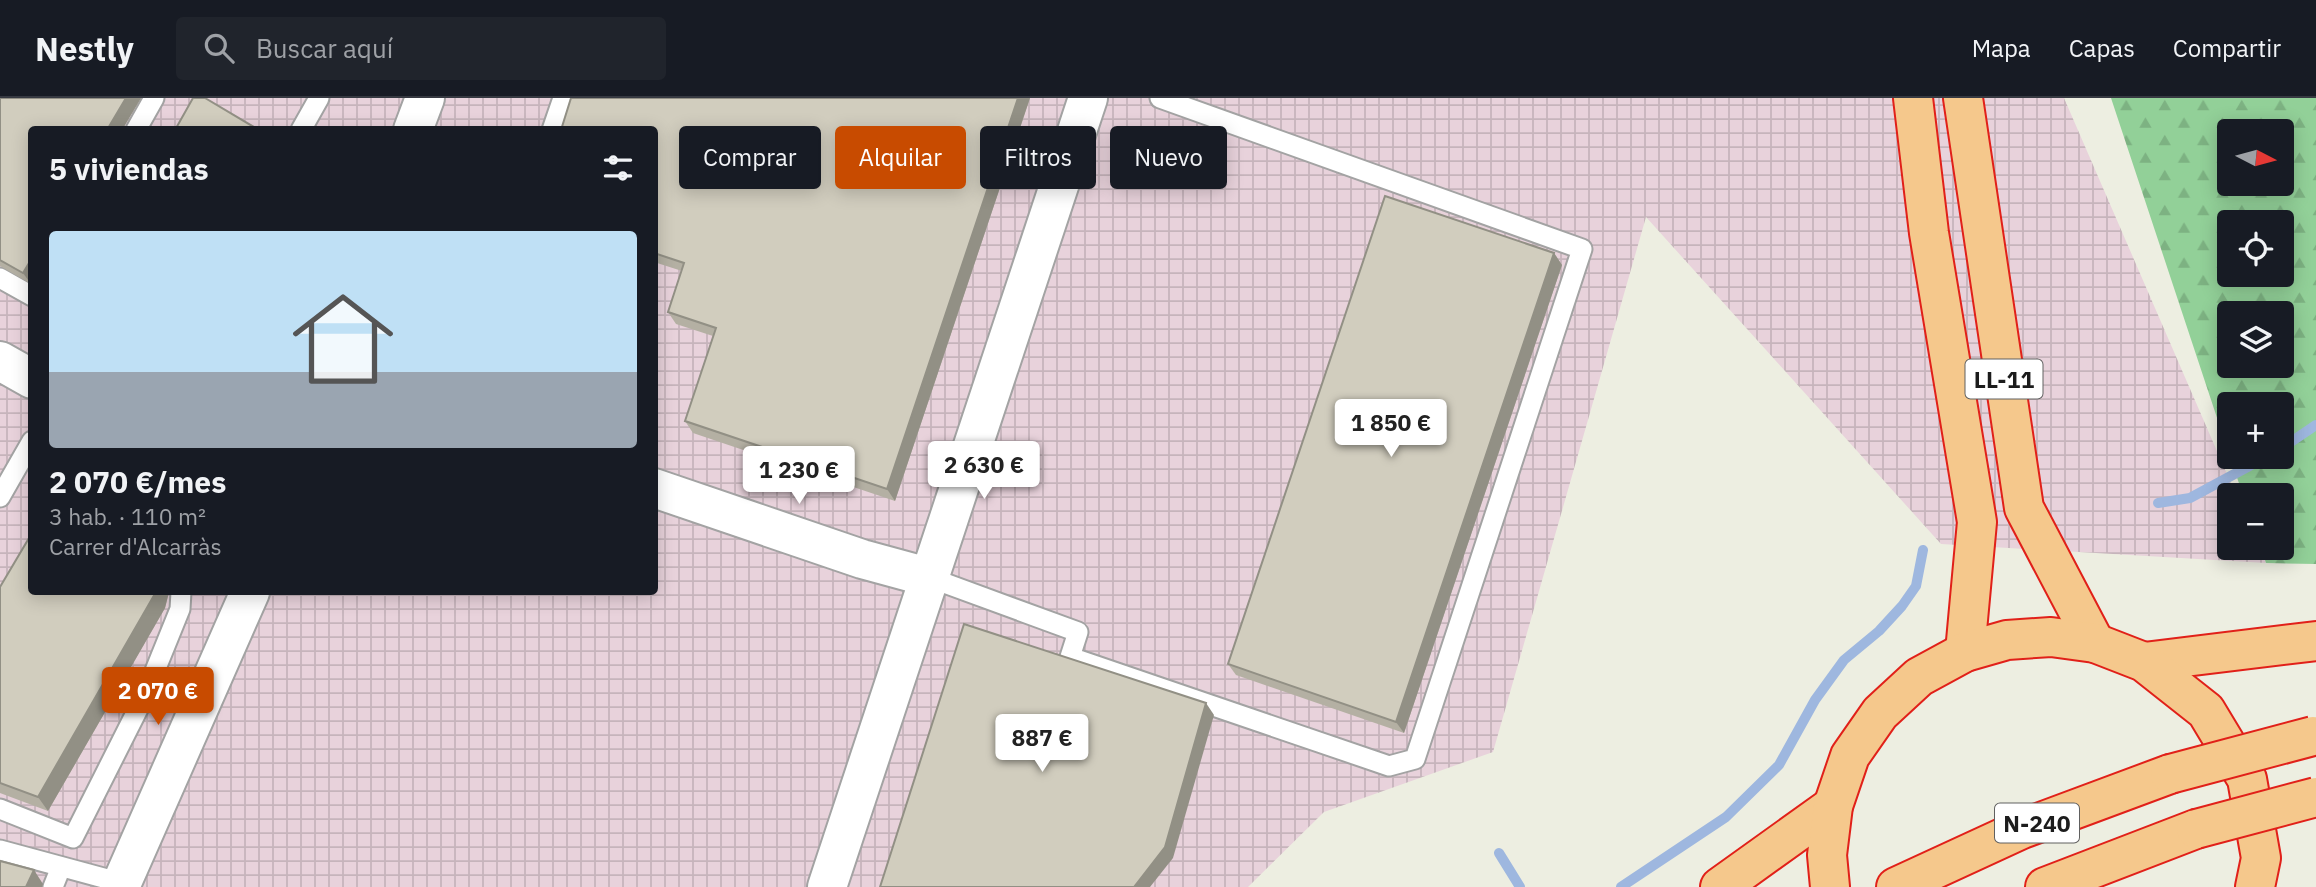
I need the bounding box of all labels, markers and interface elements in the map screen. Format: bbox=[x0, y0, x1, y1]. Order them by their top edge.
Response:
search box bbox=[176, 17, 666, 80]
text: Nestly bbox=[35, 27, 134, 70]
icon: search bbox=[200, 29, 238, 67]
text: Buscar aquí bbox=[256, 31, 393, 65]
text: Mapa bbox=[1972, 32, 2031, 64]
text: Capas bbox=[2069, 32, 2135, 64]
text: Compartir bbox=[2173, 32, 2281, 64]
north arrow bbox=[2217, 119, 2294, 196]
map controls bbox=[2217, 119, 2294, 560]
chip: Comprar bbox=[679, 126, 821, 189]
chip: Alquilar bbox=[835, 126, 966, 189]
chip: Filtros bbox=[980, 126, 1096, 189]
chip: Nuevo bbox=[1110, 126, 1227, 189]
text: 5 viviendas bbox=[49, 149, 209, 188]
icon: filters bbox=[599, 149, 637, 187]
button: locate bbox=[2217, 210, 2294, 287]
icon: home bbox=[280, 276, 406, 402]
button: layers bbox=[2217, 301, 2294, 378]
road number: LL-11 bbox=[1966, 360, 2042, 398]
button: + bbox=[2217, 392, 2294, 469]
pin: 1 850 € bbox=[1326, 400, 1456, 459]
text: 1 850 € bbox=[1351, 407, 1431, 437]
pin: 2 630 € bbox=[919, 442, 1049, 501]
pin: 1 230 € bbox=[734, 446, 864, 506]
text: 2 630 € bbox=[944, 449, 1024, 479]
text: 1 230 € bbox=[759, 454, 839, 484]
text: 2 070 €/mes bbox=[49, 462, 226, 501]
button: − bbox=[2217, 483, 2294, 560]
text: 3 hab. · 110 m² bbox=[49, 501, 206, 531]
text: Carrer d'Alcarràs bbox=[49, 531, 222, 561]
pin: 2 070 € bbox=[93, 668, 223, 727]
text: 2 070 € bbox=[118, 675, 198, 705]
pin: 887 € bbox=[993, 714, 1091, 774]
text: 887 € bbox=[1011, 722, 1073, 752]
road number: N-240 bbox=[1995, 804, 2079, 842]

